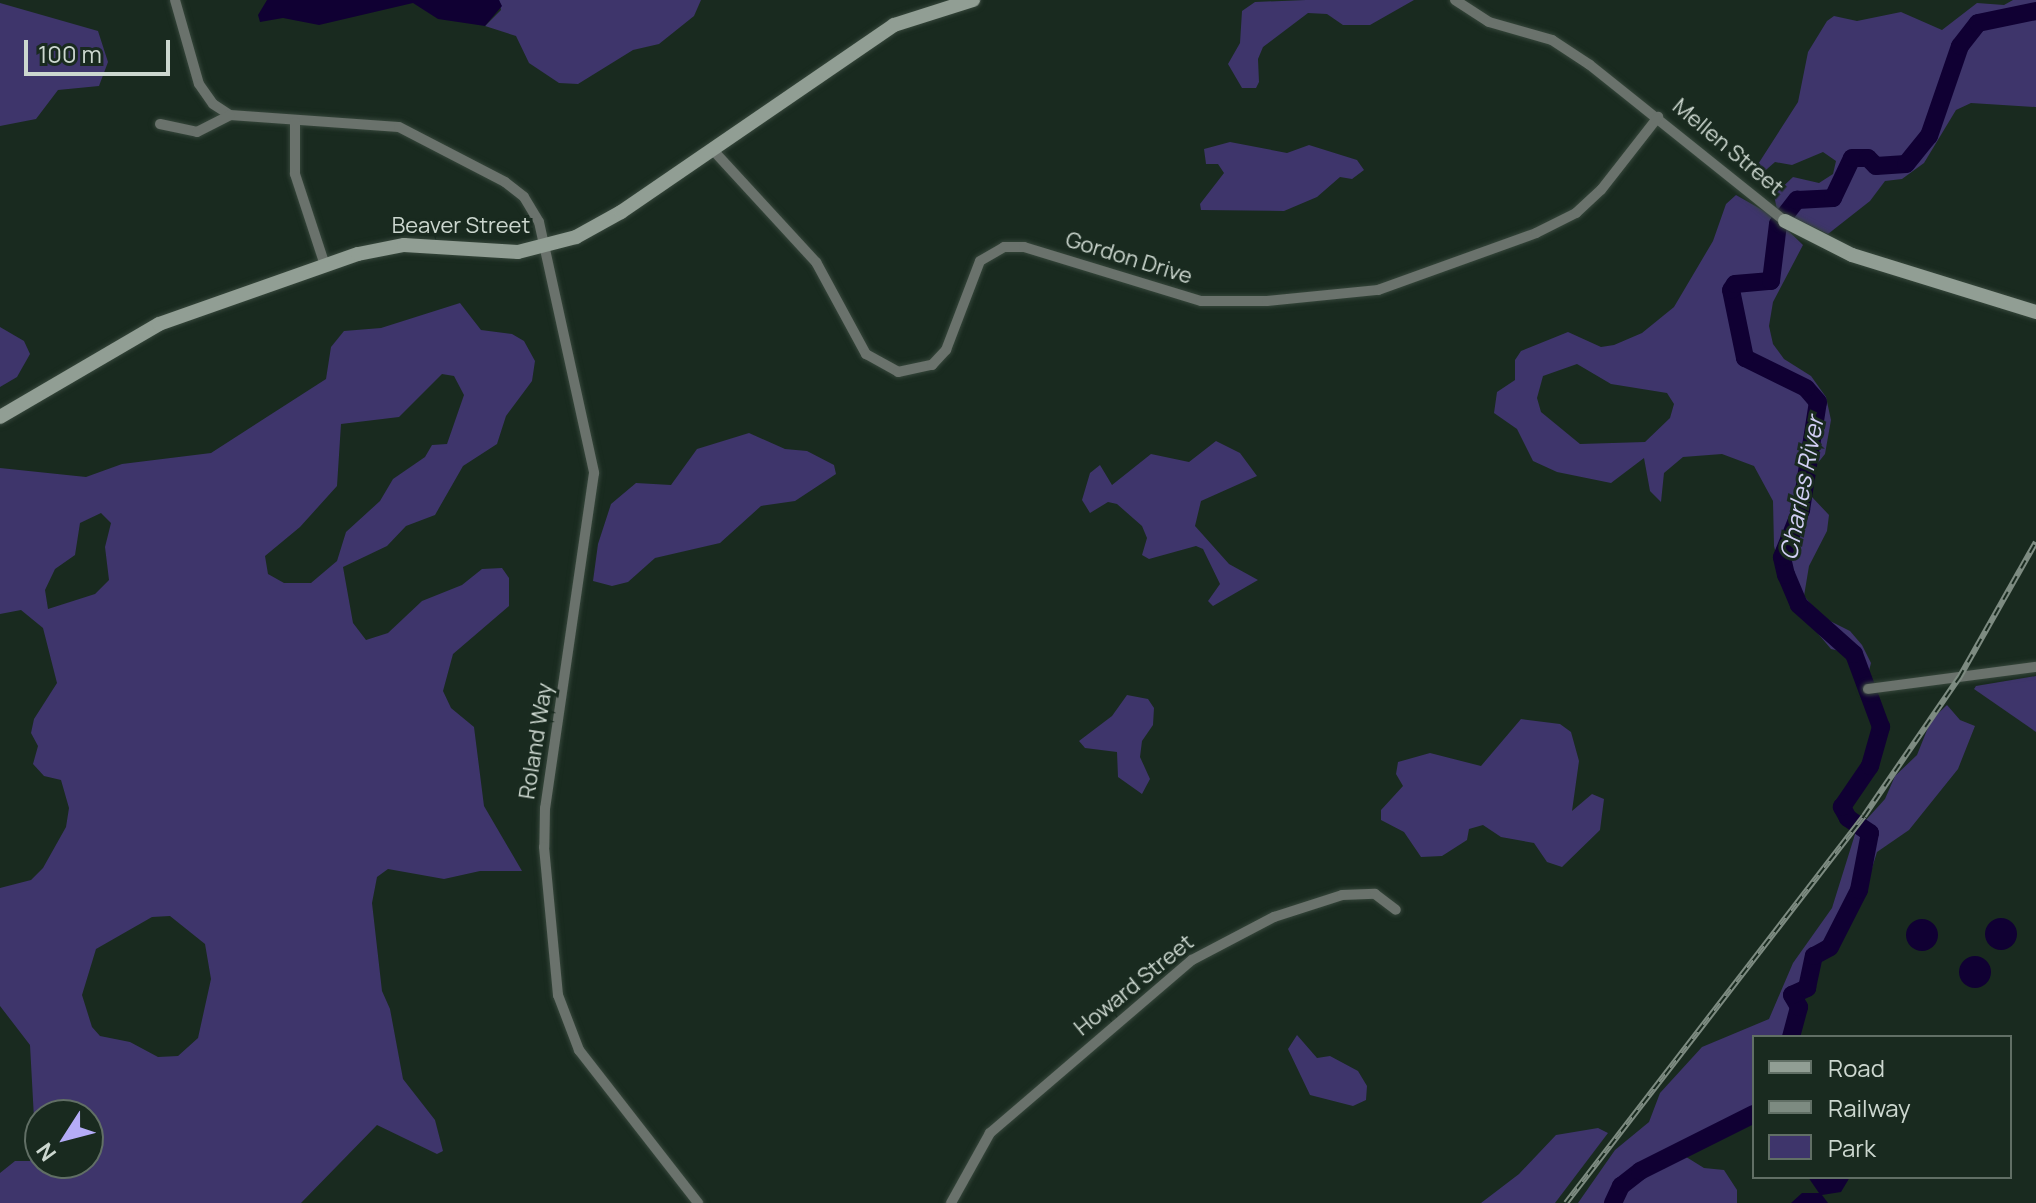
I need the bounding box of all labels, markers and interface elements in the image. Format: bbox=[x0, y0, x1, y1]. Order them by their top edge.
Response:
scale bar bbox=[28, 24, 174, 74]
text: 100 m bbox=[38, 37, 102, 70]
street label: Mellen Street bbox=[1667, 93, 1789, 201]
street label: Beaver Street bbox=[392, 213, 530, 239]
street label: Gordon Drive bbox=[1062, 226, 1196, 290]
water label: Charles River bbox=[1773, 414, 1829, 562]
street label: Roland Way bbox=[514, 681, 558, 801]
street label: Howard Street bbox=[1069, 929, 1199, 1041]
legend bbox=[1752, 1035, 2012, 1179]
text: Road bbox=[1828, 1051, 1885, 1084]
text: Railway bbox=[1828, 1091, 1911, 1124]
north arrow bbox=[24, 1099, 104, 1179]
text: Park bbox=[1828, 1131, 1876, 1164]
text: N bbox=[29, 1137, 63, 1167]

